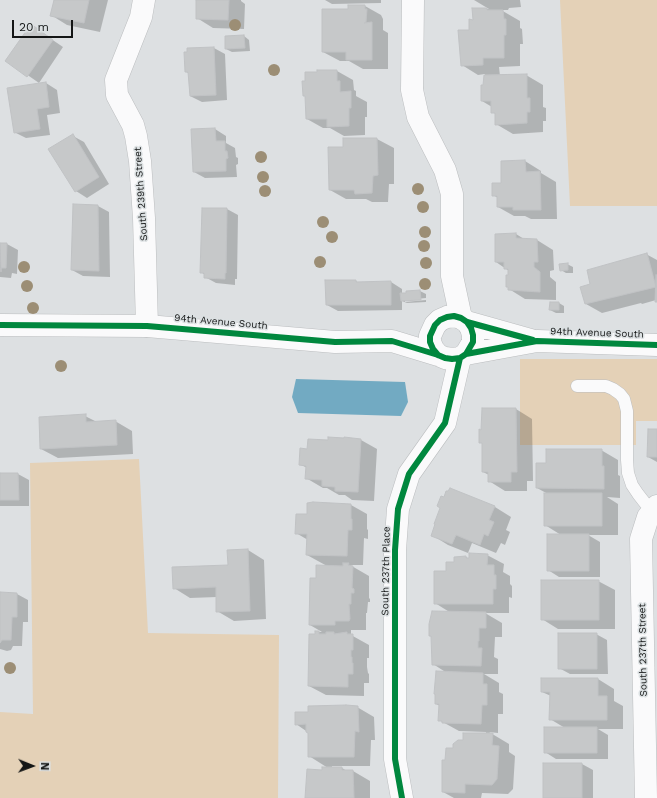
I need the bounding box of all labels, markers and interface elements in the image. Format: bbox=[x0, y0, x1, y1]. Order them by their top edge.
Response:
scale bar bbox=[14, 12, 75, 38]
text: 20 m bbox=[19, 20, 49, 34]
street label: South 239th Street bbox=[132, 147, 150, 241]
street label: 94th Avenue South bbox=[174, 312, 268, 332]
street label: 94th Avenue South bbox=[550, 325, 644, 341]
street label: South 237th Place bbox=[379, 526, 393, 616]
street label: South 237th Street bbox=[636, 603, 650, 697]
north arrow bbox=[12, 746, 52, 786]
text: N bbox=[38, 762, 51, 770]

